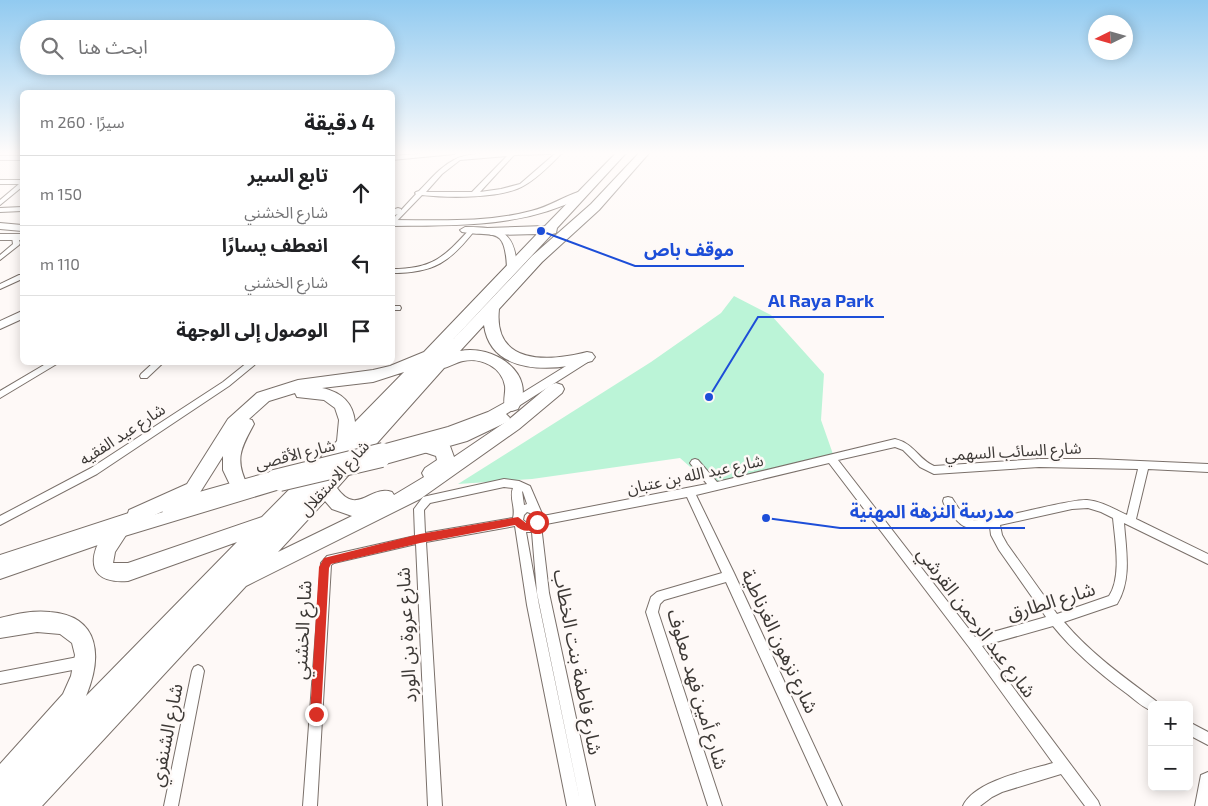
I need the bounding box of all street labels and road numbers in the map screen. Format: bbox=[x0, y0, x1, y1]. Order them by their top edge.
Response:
street label: شارع عيد الفقيه bbox=[75, 399, 170, 472]
street label: شارع الأقصى bbox=[253, 434, 338, 477]
street label: شارع الاستقلال bbox=[295, 436, 375, 522]
street label: شارع السائب السهمي bbox=[944, 437, 1082, 468]
street label: شارع عبد الله بن عتبان bbox=[625, 450, 766, 501]
street label: شارع عبد الرحمن القرشي bbox=[910, 542, 1042, 704]
street label: شارع نزهون الغرناطية bbox=[734, 565, 824, 718]
street label: شارع عروة بن الورد bbox=[390, 566, 424, 703]
street label: شارع فاطمة بنت الخطاب bbox=[546, 567, 608, 757]
street label: شارع الطارق bbox=[1004, 576, 1099, 628]
street label: شارع الخشني bbox=[287, 580, 320, 680]
street label: شارع أمين فهد معلوف bbox=[660, 606, 734, 773]
street label: شارع الشنفري bbox=[144, 681, 191, 789]

